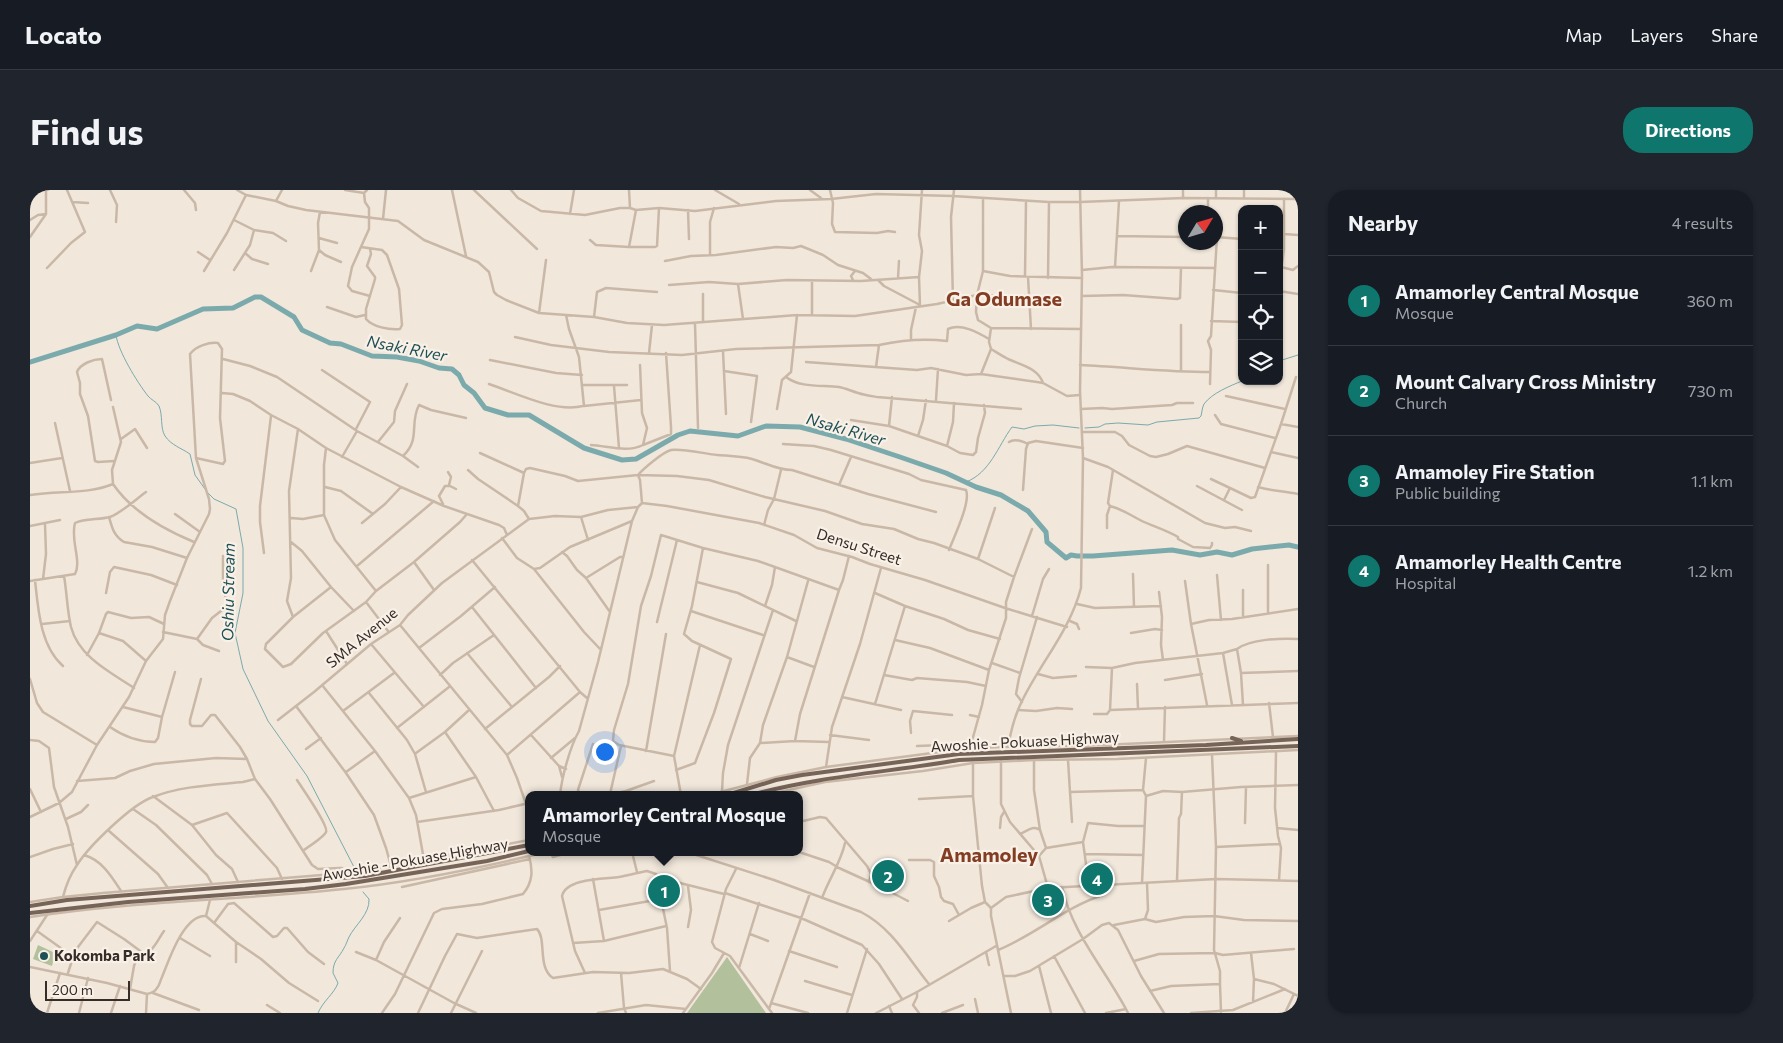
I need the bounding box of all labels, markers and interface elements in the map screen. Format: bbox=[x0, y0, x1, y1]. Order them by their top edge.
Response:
text: Locato bbox=[25, 20, 102, 49]
text: Map bbox=[1565, 24, 1602, 46]
text: Layers bbox=[1630, 24, 1683, 46]
text: Share bbox=[1711, 24, 1758, 46]
button: Directions bbox=[1623, 107, 1753, 153]
text: Find us bbox=[30, 109, 144, 152]
north arrow bbox=[1178, 205, 1223, 250]
map controls bbox=[1238, 205, 1283, 385]
button: + bbox=[1238, 205, 1283, 250]
text: Nearby bbox=[1348, 210, 1418, 235]
text: 4 results bbox=[1672, 213, 1733, 232]
button: − bbox=[1238, 250, 1283, 295]
text: Amamorley Central Mosque bbox=[1395, 280, 1639, 303]
district label: Ga Odumase bbox=[946, 286, 1062, 310]
text: 1 bbox=[1360, 291, 1368, 310]
text: 360 m bbox=[1687, 291, 1733, 310]
button: locate bbox=[1238, 295, 1283, 340]
text: Mosque bbox=[1395, 303, 1454, 322]
water label: Nsaki River bbox=[365, 330, 449, 365]
button: layers bbox=[1238, 340, 1283, 385]
text: Mount Calvary Cross Ministry bbox=[1395, 370, 1656, 393]
text: 2 bbox=[1359, 381, 1369, 400]
text: 730 m bbox=[1688, 381, 1733, 400]
text: Church bbox=[1395, 393, 1447, 412]
water label: Nsaki River bbox=[804, 408, 888, 449]
text: Amamoley Fire Station bbox=[1395, 460, 1595, 483]
text: 3 bbox=[1359, 471, 1369, 490]
text: 1.1 km bbox=[1691, 471, 1733, 490]
text: Public building bbox=[1395, 483, 1500, 502]
street label: Densu Street bbox=[815, 524, 904, 568]
water label: Oshiu Stream bbox=[217, 543, 238, 641]
text: Amamorley Health Centre bbox=[1395, 550, 1622, 573]
text: 4 bbox=[1359, 561, 1369, 580]
text: 1.2 km bbox=[1688, 561, 1733, 580]
text: Hospital bbox=[1395, 573, 1456, 592]
street label: SMA Avenue bbox=[322, 603, 401, 671]
street label: Awoshie - Pokuase Highway bbox=[930, 727, 1120, 755]
your location bbox=[592, 739, 618, 765]
popup bbox=[525, 791, 803, 856]
text: Amamorley Central Mosque bbox=[542, 803, 786, 826]
text: Mosque bbox=[542, 826, 601, 845]
street label: Awoshie - Pokuase Highway bbox=[320, 834, 510, 884]
district label: Amamoley bbox=[940, 842, 1038, 866]
pin: 2 bbox=[872, 857, 904, 895]
pin: 4 bbox=[1081, 860, 1113, 898]
pin: 1 bbox=[648, 872, 680, 910]
pin: 3 bbox=[1032, 881, 1064, 919]
place label: Kokomba Park bbox=[54, 946, 156, 964]
marker: Kokomba Park bbox=[38, 950, 50, 962]
scale bar bbox=[45, 978, 130, 1001]
text: 200 m bbox=[52, 981, 93, 998]

